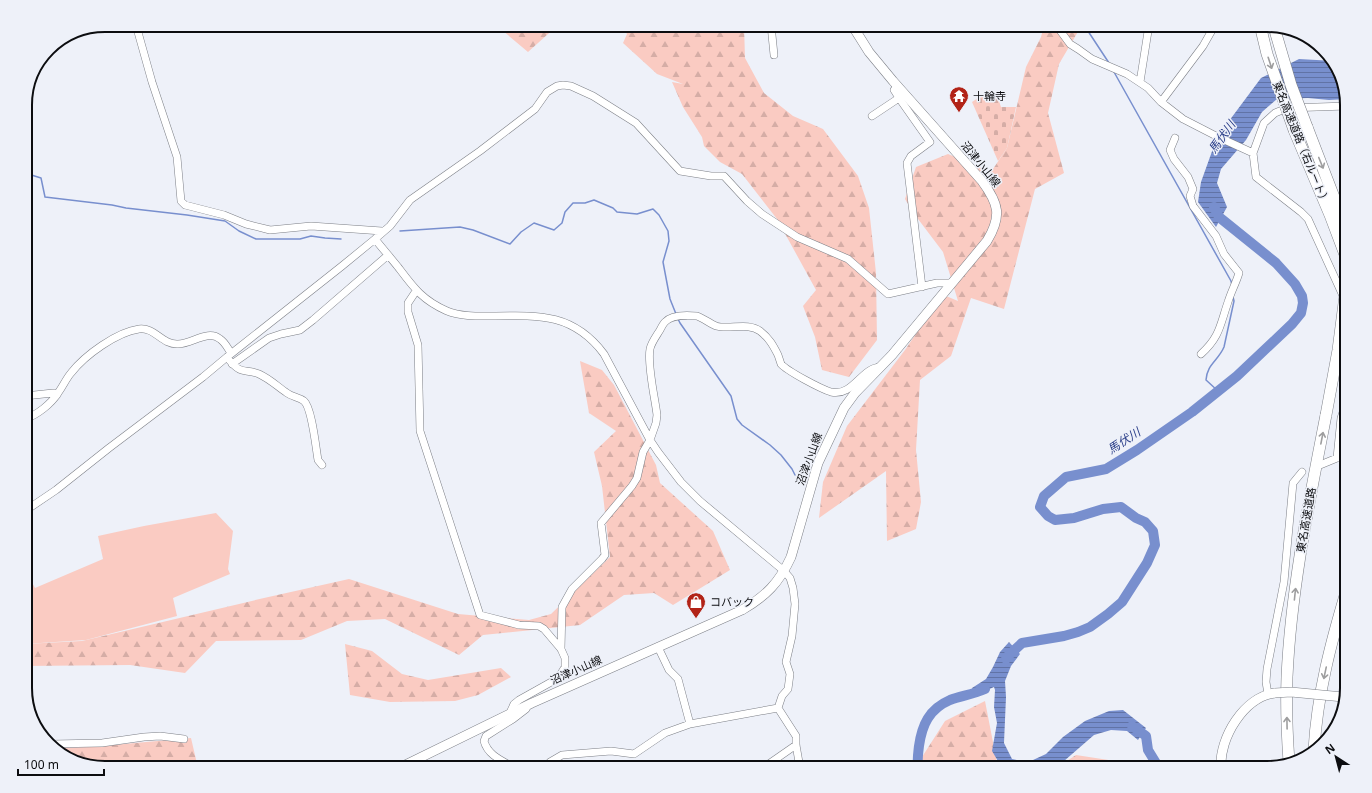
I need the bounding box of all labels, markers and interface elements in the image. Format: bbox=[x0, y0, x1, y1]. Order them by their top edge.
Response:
one-way arrow bbox=[1267, 56, 1274, 69]
street label: 東名高速道路（右ルート） bbox=[1270, 79, 1333, 207]
temple icon: 十輪寺 bbox=[948, 85, 970, 113]
place label: 十輪寺 bbox=[973, 88, 1006, 103]
water label: 馬伏川 bbox=[1204, 116, 1240, 156]
street label: 沼津小山線 bbox=[958, 138, 1005, 190]
one-way arrow bbox=[1317, 156, 1325, 168]
water label: 馬伏川 bbox=[1104, 423, 1145, 458]
street label: 沼津小山線 bbox=[792, 430, 825, 487]
one-way arrow bbox=[1318, 432, 1326, 445]
street label: 東名高速道路 bbox=[1292, 486, 1319, 554]
one-way arrow bbox=[1291, 588, 1299, 601]
shop icon: コバック bbox=[685, 591, 707, 619]
place label: コバック bbox=[710, 594, 754, 609]
street label: 沼津小山線 bbox=[548, 652, 604, 688]
one-way arrow bbox=[1320, 666, 1328, 679]
one-way arrow bbox=[1283, 717, 1291, 730]
north arrow bbox=[1316, 737, 1356, 777]
text: N bbox=[1322, 740, 1338, 757]
scale bar bbox=[18, 751, 104, 777]
text: 100 m bbox=[24, 756, 59, 773]

